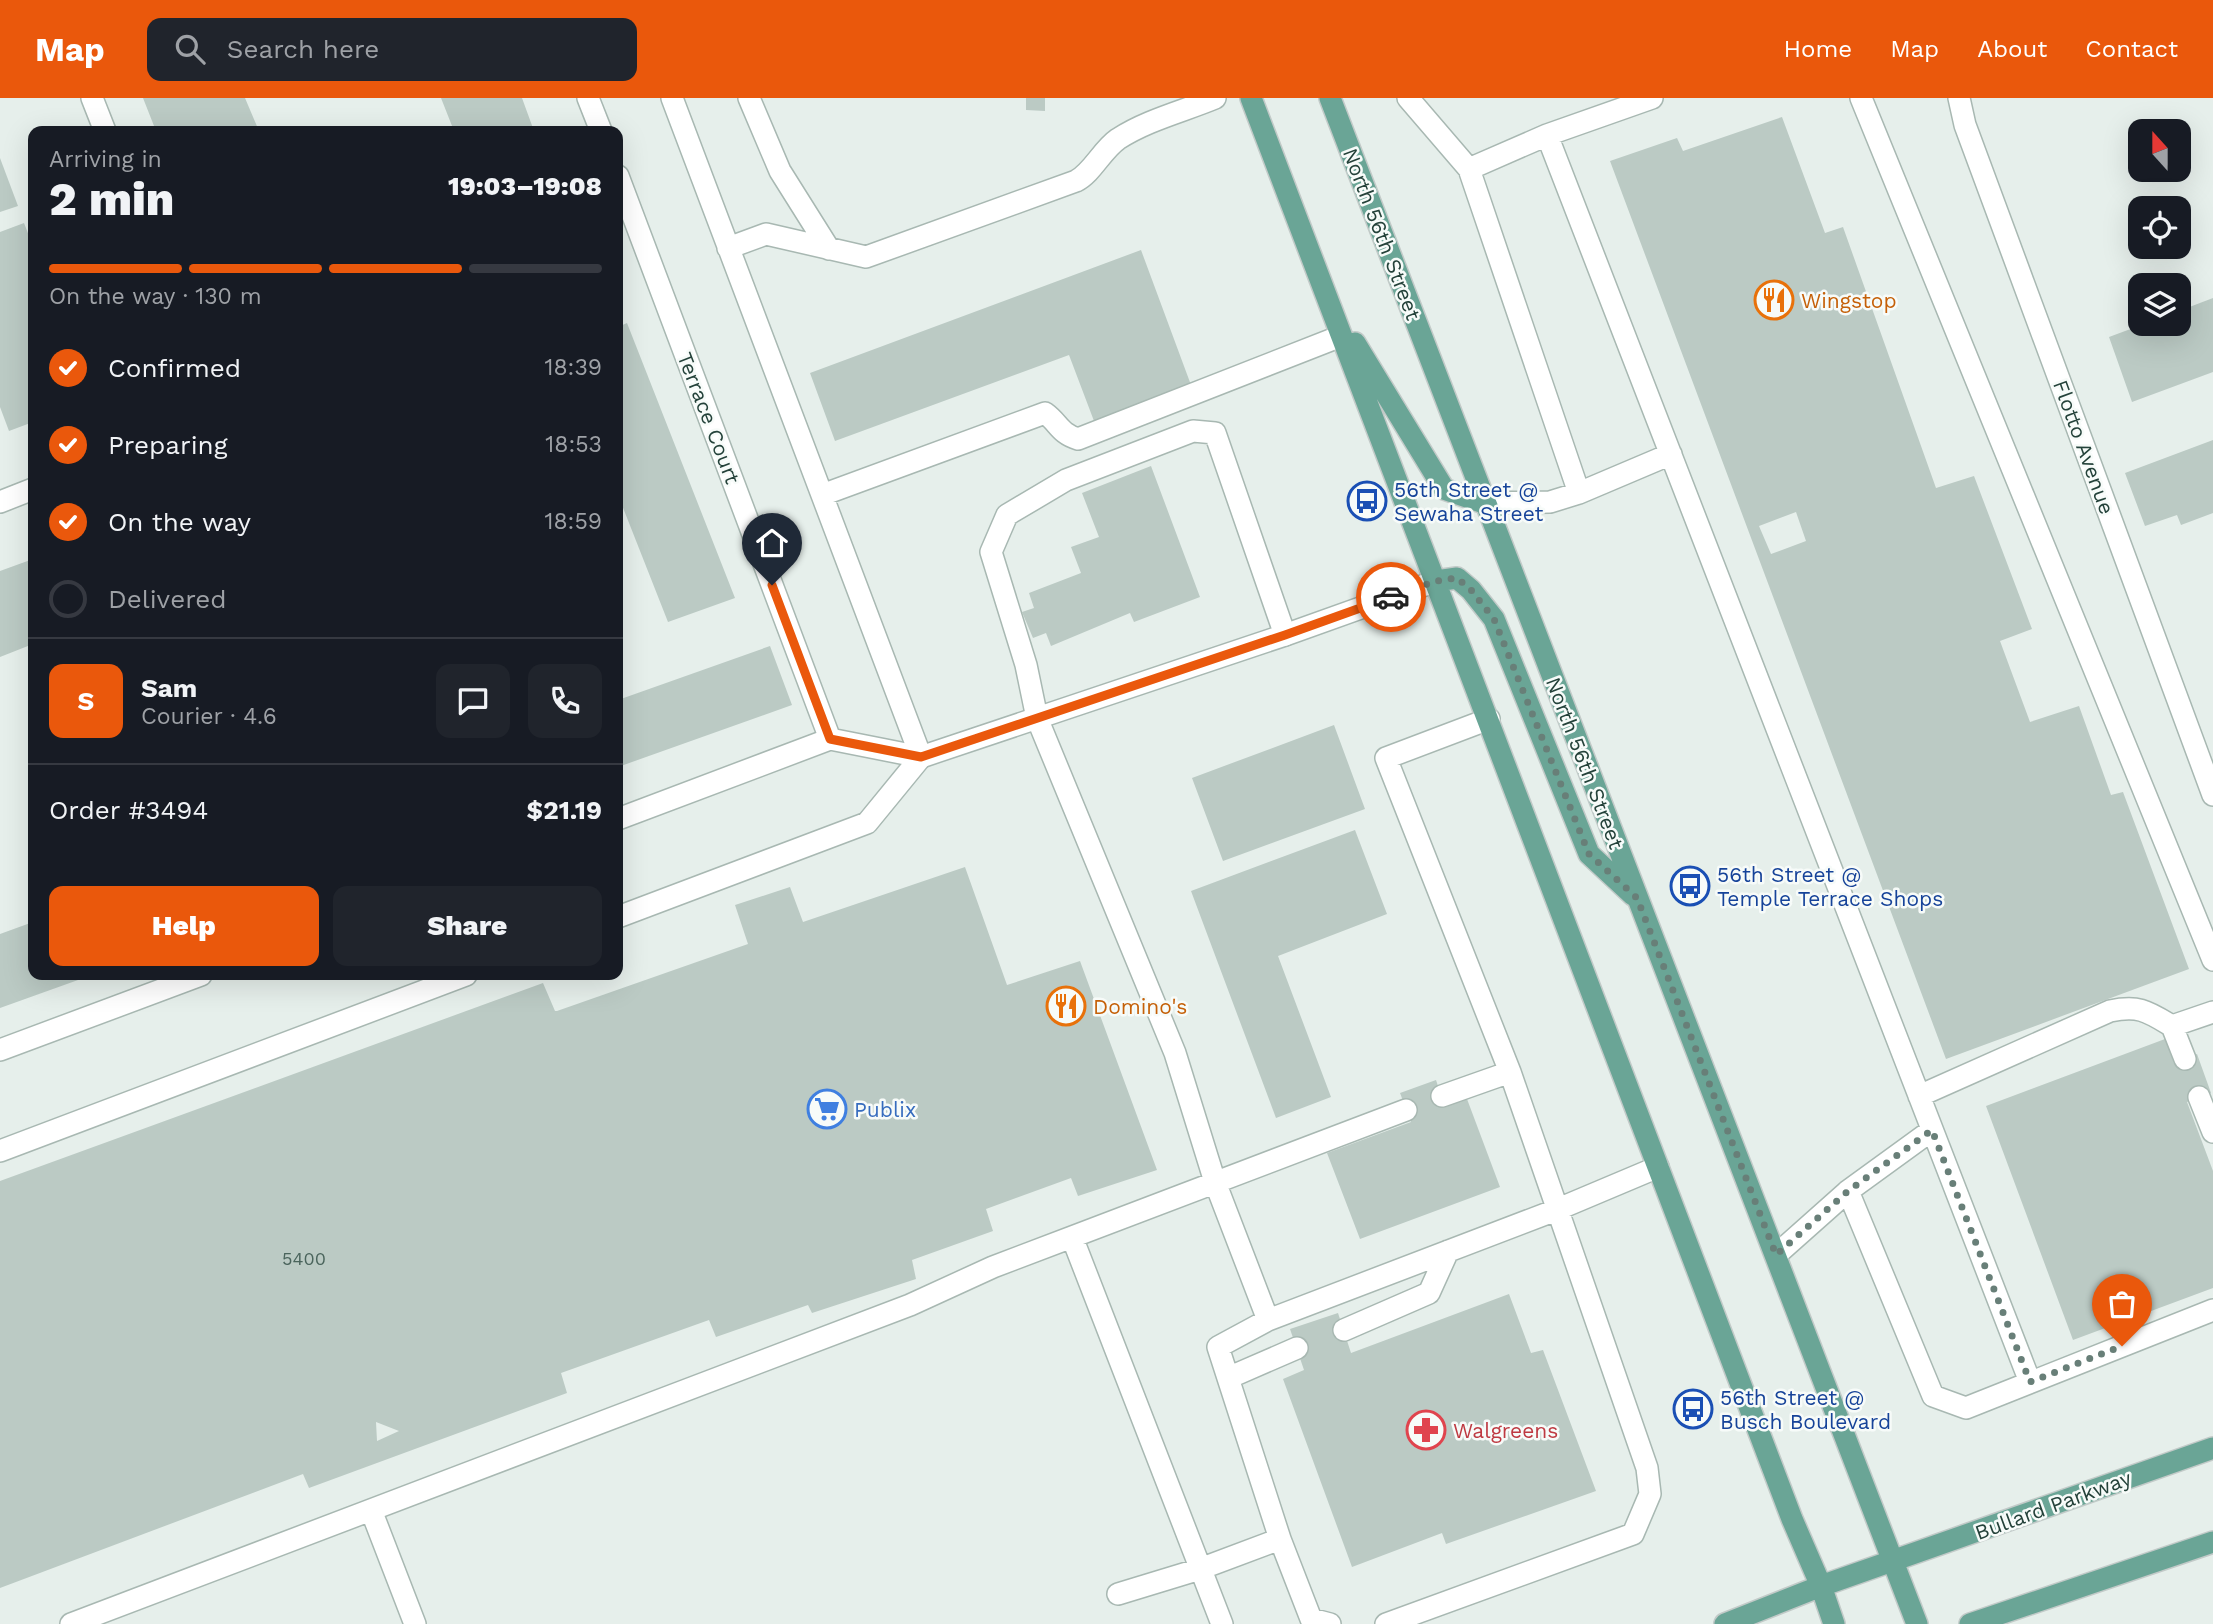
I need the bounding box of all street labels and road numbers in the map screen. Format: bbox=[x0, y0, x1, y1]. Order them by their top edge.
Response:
street label: North 56th Street bbox=[1338, 145, 1426, 324]
street label: Terrace Court bbox=[672, 349, 746, 488]
street label: Flotto Avenue bbox=[2048, 376, 2120, 518]
street label: North 56th Street bbox=[1541, 674, 1629, 853]
street label: Bullard Parkway bbox=[1971, 1465, 2135, 1545]

